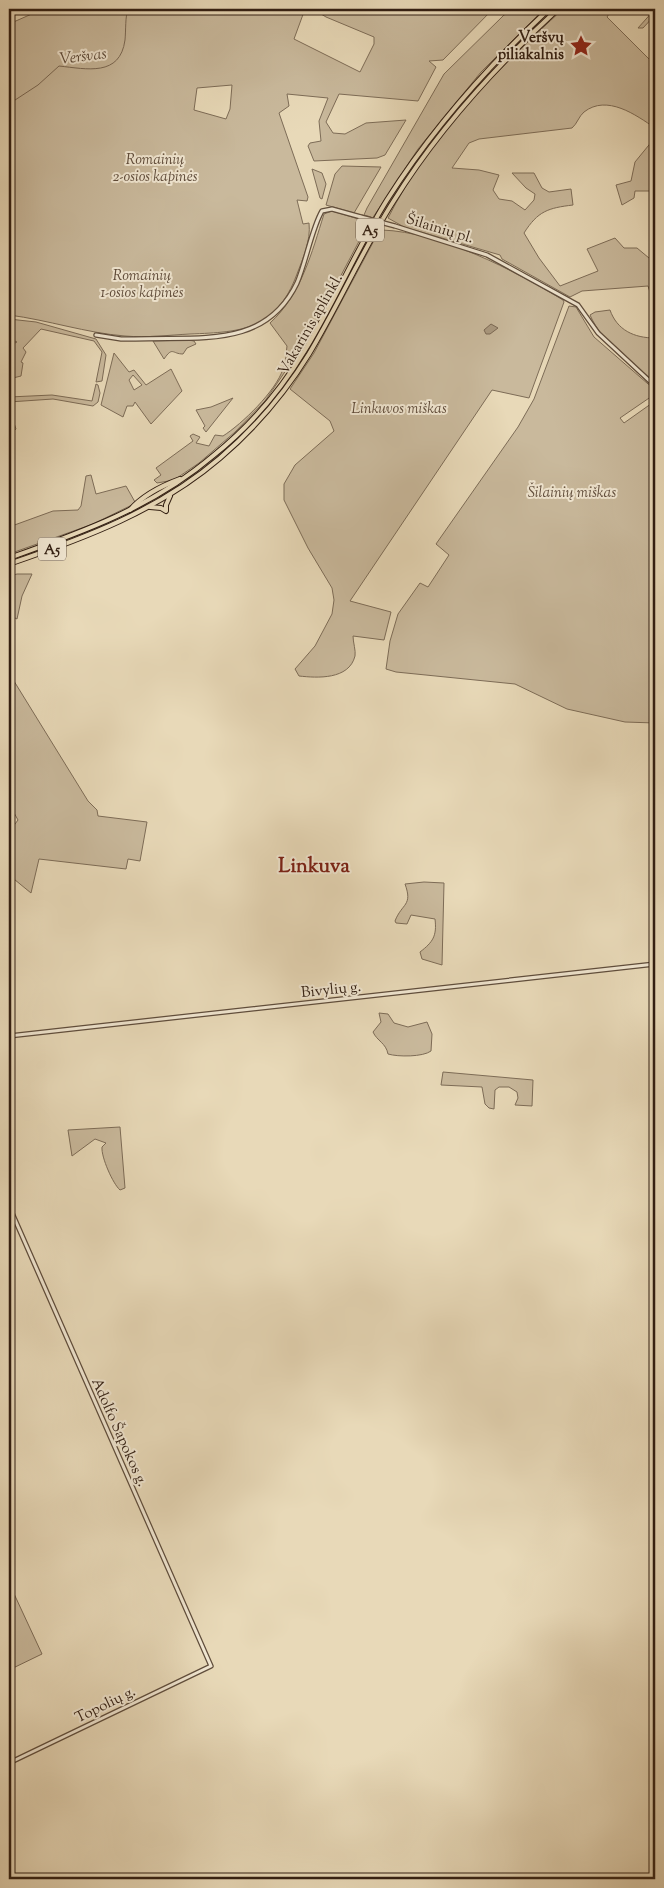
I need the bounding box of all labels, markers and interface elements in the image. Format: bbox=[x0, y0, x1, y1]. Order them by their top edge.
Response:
place label: Veršvų piliakalnis bbox=[498, 28, 564, 66]
place icon: Veršvų piliakalnis bbox=[568, 33, 594, 59]
water label: Veršvas bbox=[58, 43, 108, 72]
park label: Romainių 2-osios kapinės bbox=[112, 150, 198, 188]
street label: Šilainių pl. bbox=[403, 208, 476, 250]
road number: A5 bbox=[356, 218, 384, 242]
park label: Romainių 1-osios kapinės bbox=[101, 266, 183, 304]
street label: Vakarinis aplinkl. bbox=[274, 270, 349, 379]
park label: Linkuvos miškas bbox=[351, 399, 447, 420]
park label: Šilainių miškas bbox=[528, 482, 616, 504]
road number: A5 bbox=[38, 538, 66, 560]
district label: Linkuva bbox=[278, 853, 350, 882]
street label: Bivylių g. bbox=[300, 977, 362, 1004]
street label: Adolfo Šapokos g. bbox=[85, 1375, 153, 1490]
street label: Topolių g. bbox=[72, 1682, 139, 1729]

